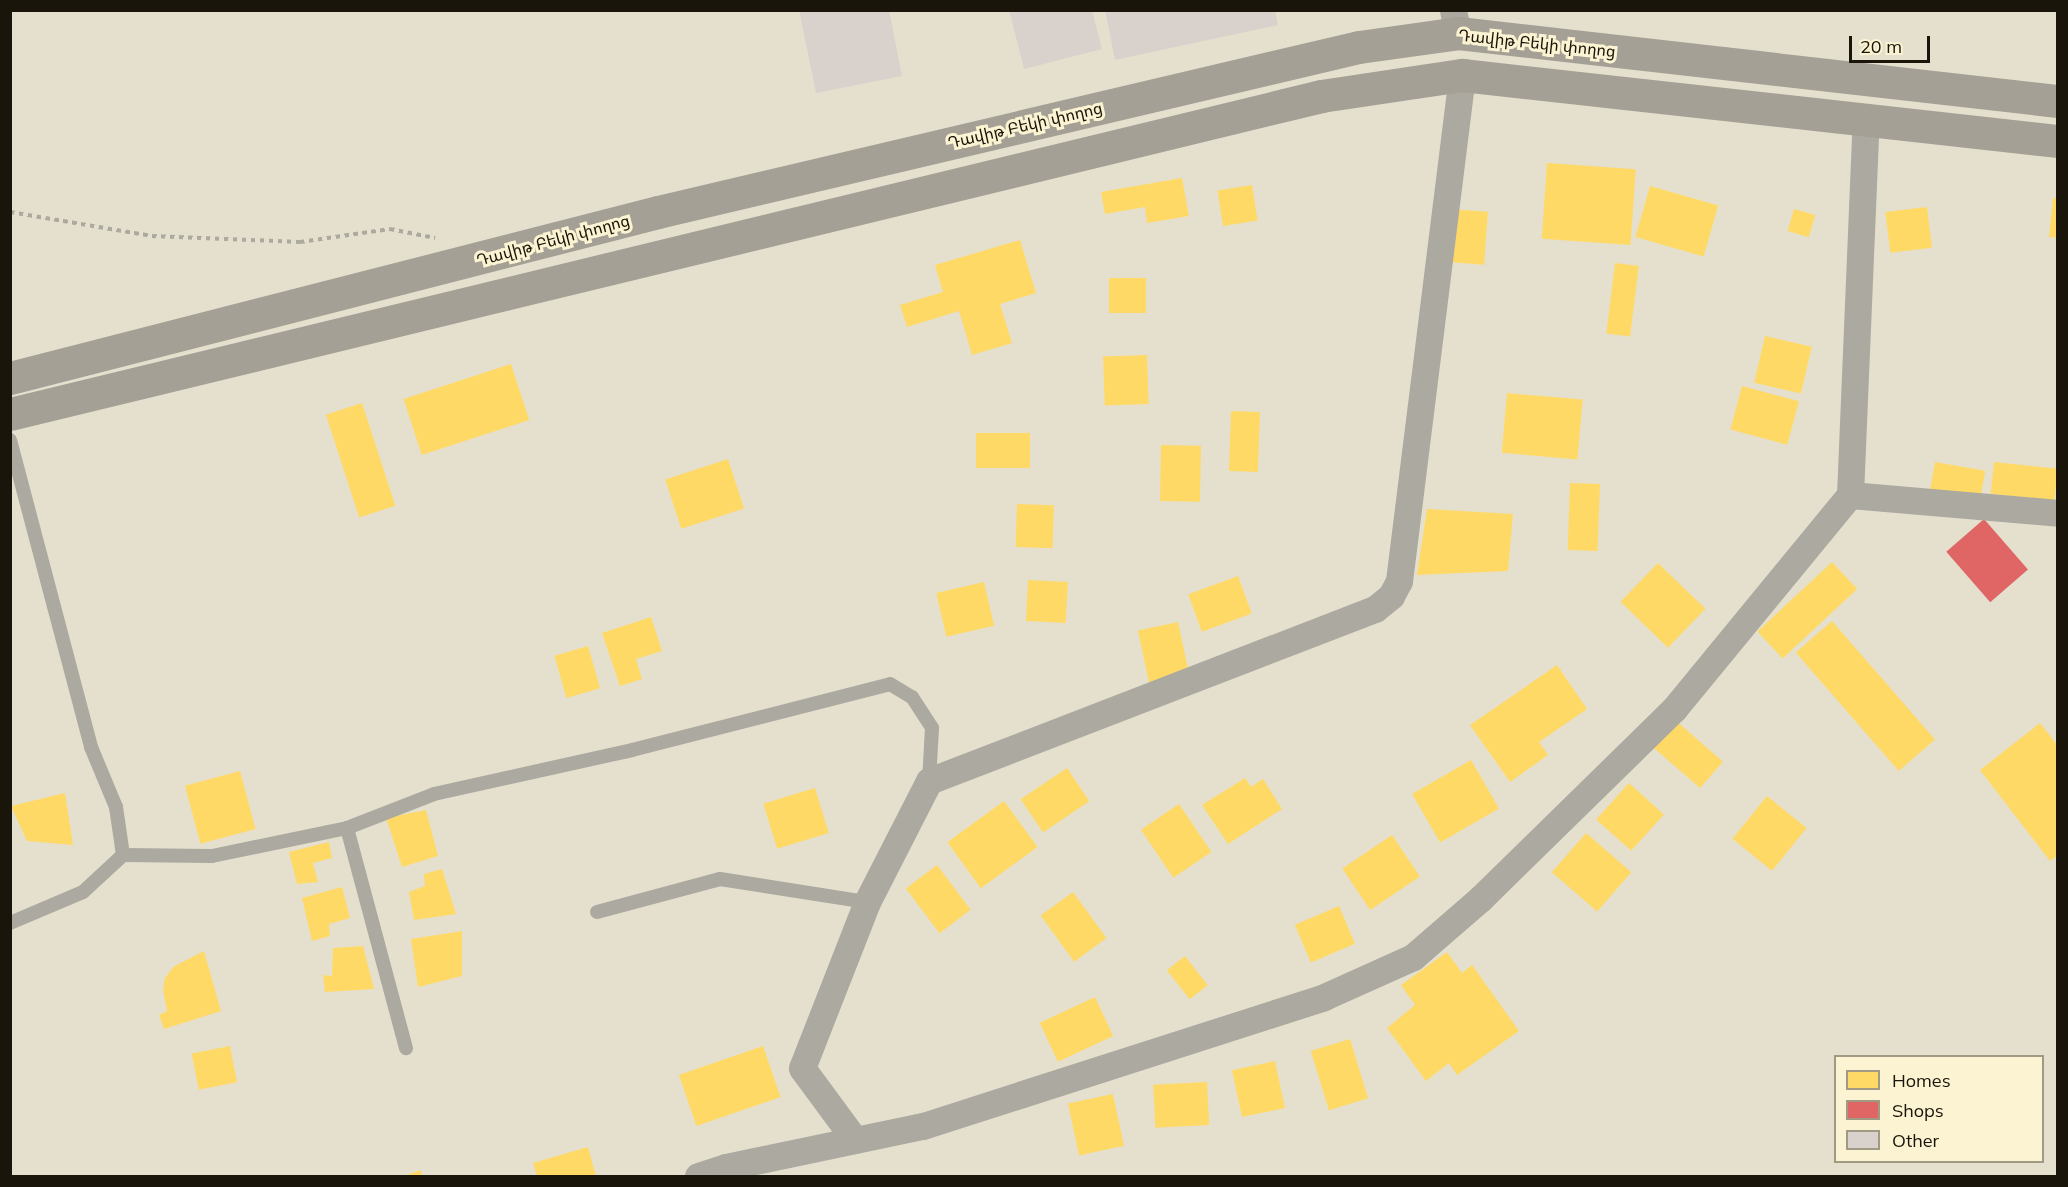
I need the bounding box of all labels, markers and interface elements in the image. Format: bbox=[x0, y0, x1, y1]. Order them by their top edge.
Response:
scale bar bbox=[1852, 24, 1933, 62]
street label: Դավիթ Բեկի փողոց bbox=[1457, 25, 1617, 61]
text: 20 m bbox=[1860, 35, 1902, 58]
street label: Դավիթ Բեկի փողոց bbox=[946, 98, 1104, 152]
street label: Դավիթ Բեկի փողոց bbox=[474, 210, 632, 270]
legend bbox=[1834, 1055, 2044, 1163]
text: Homes bbox=[1892, 1069, 1951, 1092]
text: Shops bbox=[1892, 1099, 1944, 1122]
text: Other bbox=[1892, 1129, 1939, 1152]

